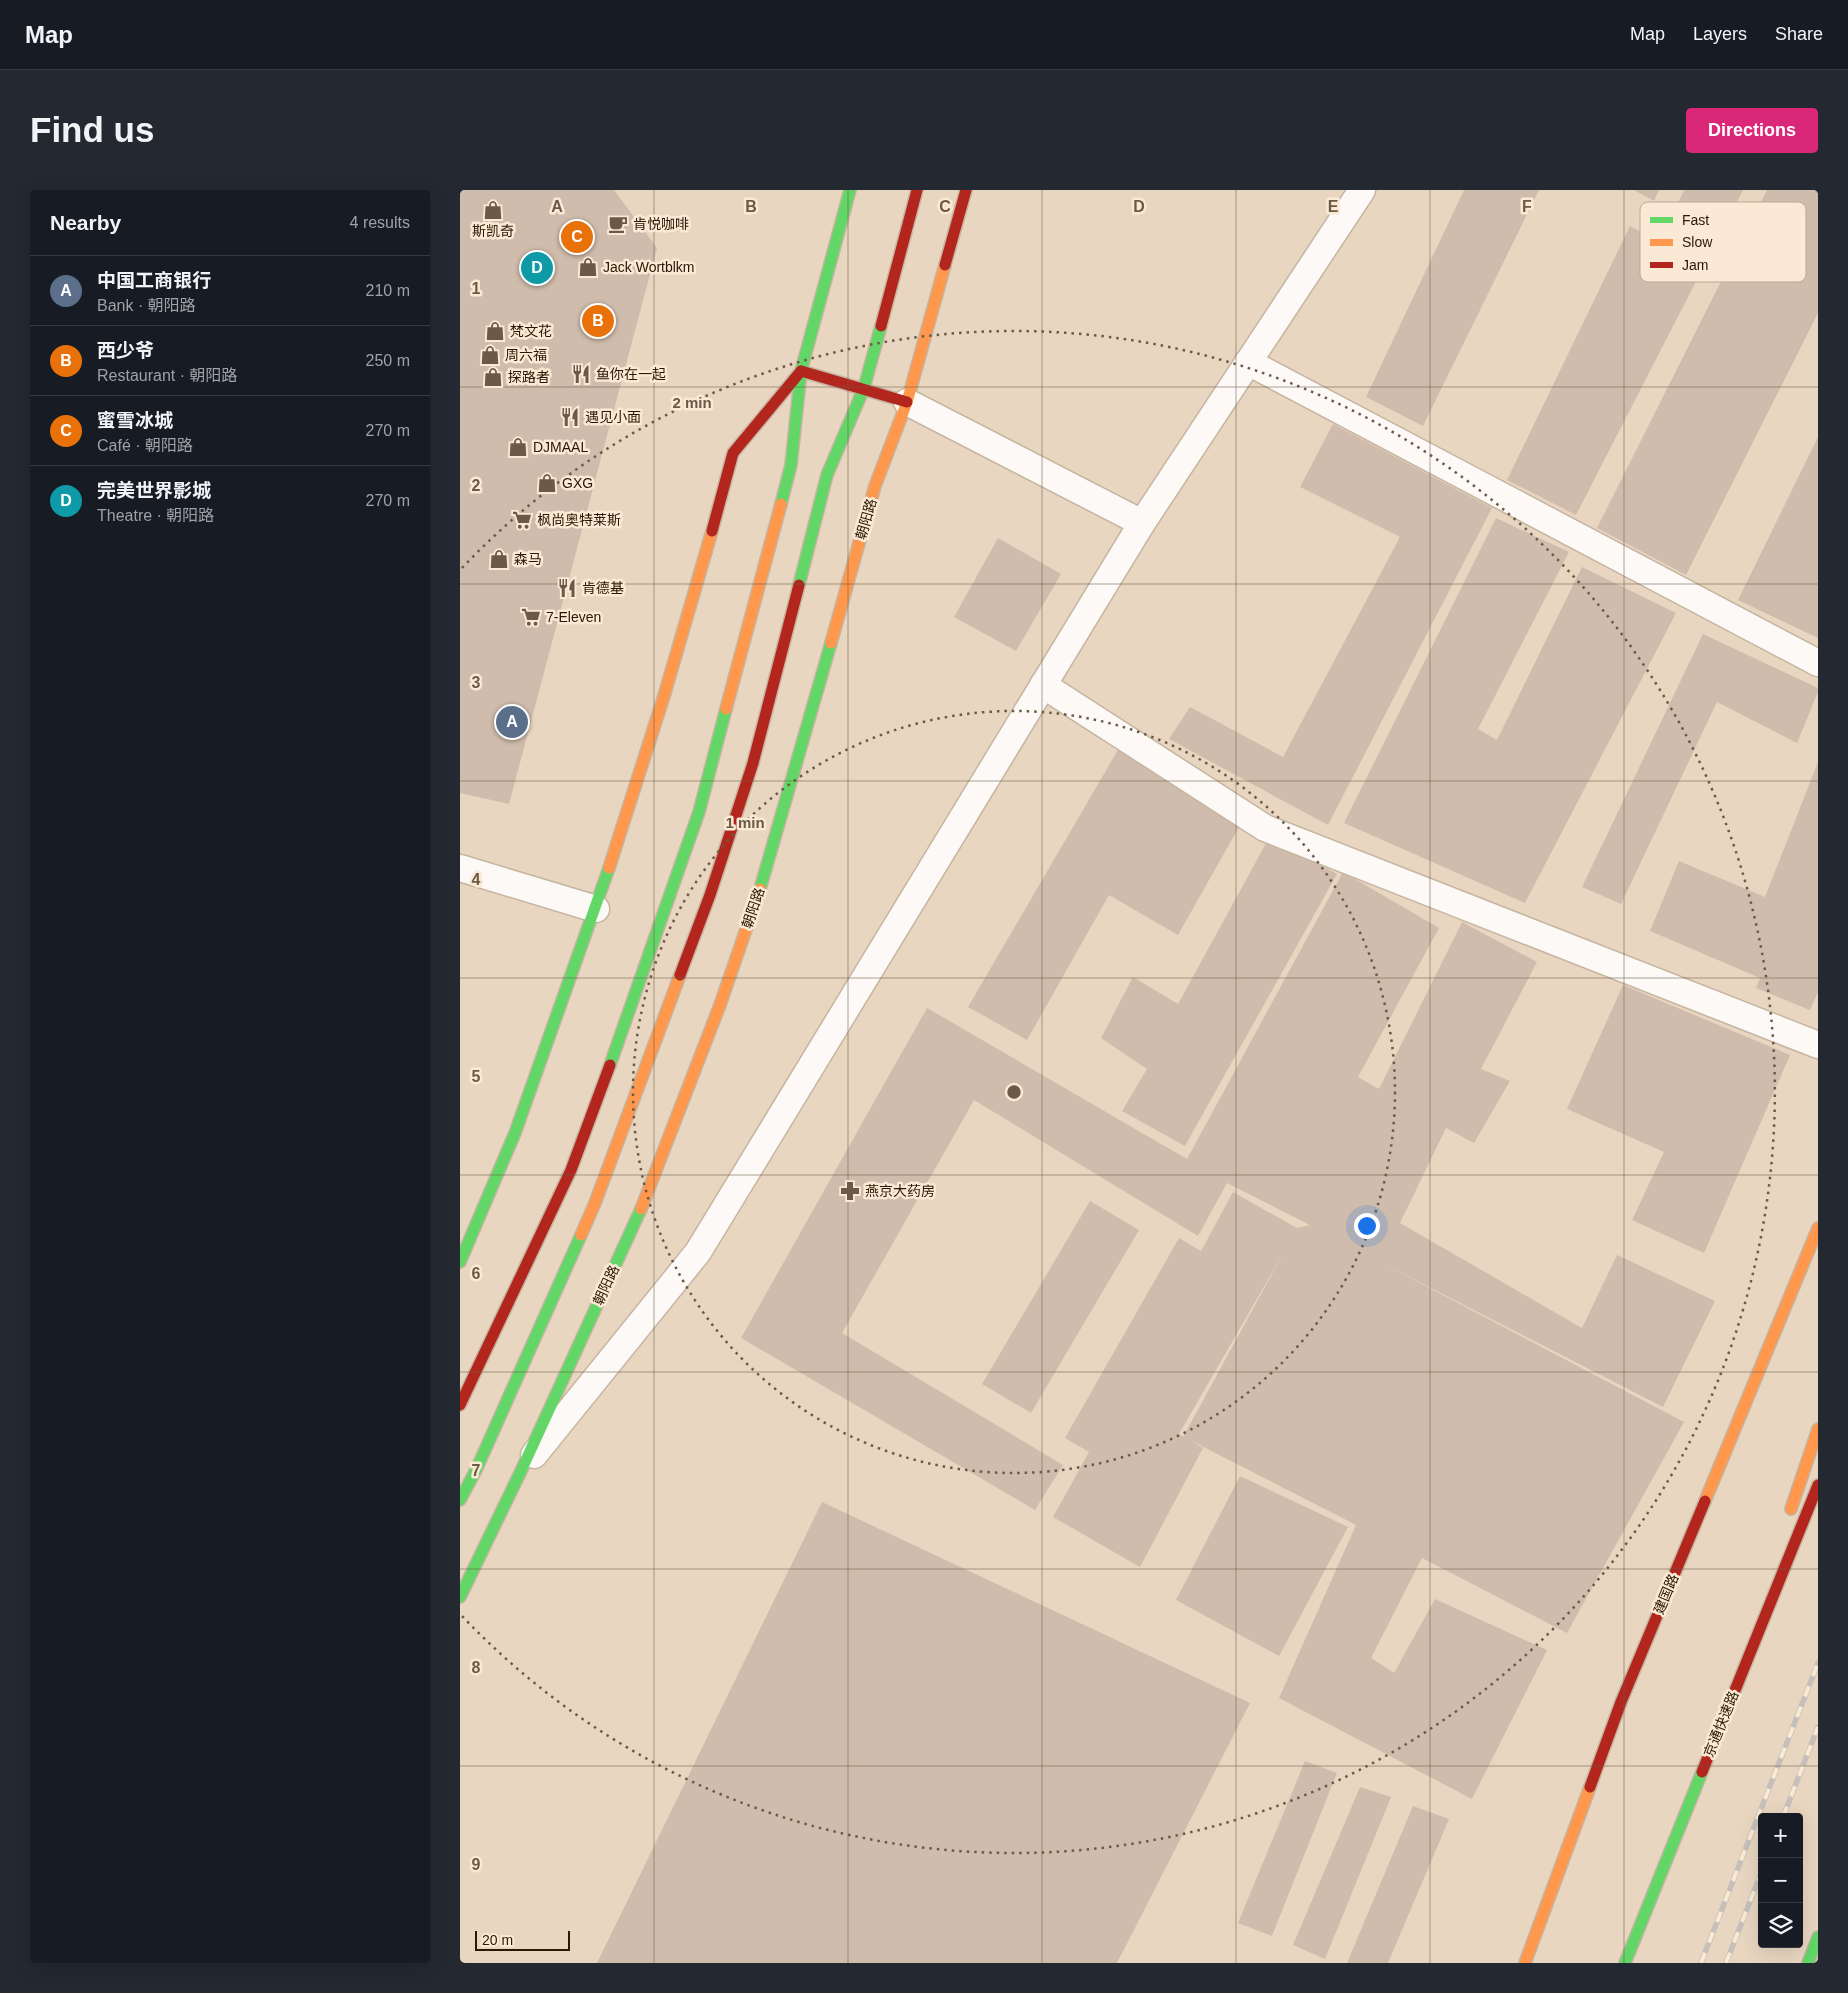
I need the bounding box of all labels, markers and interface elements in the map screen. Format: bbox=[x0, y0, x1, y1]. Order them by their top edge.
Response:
text: Map bbox=[25, 21, 73, 48]
text: Map bbox=[1630, 24, 1665, 44]
text: Layers bbox=[1693, 24, 1747, 44]
text: Share bbox=[1775, 24, 1823, 44]
button: Directions bbox=[1686, 108, 1818, 153]
text: Find us bbox=[30, 110, 154, 149]
text: A bbox=[551, 198, 563, 215]
text: B bbox=[745, 198, 757, 215]
text: C bbox=[939, 198, 951, 215]
text: D bbox=[1133, 198, 1145, 215]
text: E bbox=[1328, 198, 1339, 215]
text: F bbox=[1522, 198, 1532, 215]
shop icon: 斯凯奇 bbox=[482, 199, 504, 221]
legend bbox=[1640, 202, 1806, 282]
text: Nearby bbox=[50, 211, 121, 234]
text: Fast bbox=[1682, 212, 1709, 228]
cafe icon: 肯悦咖啡 bbox=[607, 213, 629, 235]
text: 4 results bbox=[350, 214, 410, 231]
place label: 肯悦咖啡 bbox=[633, 216, 689, 232]
pin: C bbox=[561, 218, 593, 256]
place label: 斯凯奇 bbox=[472, 223, 514, 239]
text: Slow bbox=[1682, 234, 1713, 250]
pin: D bbox=[521, 249, 553, 287]
shop icon: Jack Wortblkm bbox=[577, 256, 599, 278]
text: Jam bbox=[1682, 257, 1708, 273]
place label: Jack Wortblkm bbox=[603, 259, 695, 275]
text: 中国工商银行 bbox=[97, 270, 211, 291]
text: 1 bbox=[472, 280, 481, 297]
text: A bbox=[60, 282, 72, 299]
text: 210 m bbox=[366, 282, 410, 299]
text: Bank · 朝阳路 bbox=[97, 297, 196, 314]
pin: B bbox=[582, 302, 614, 340]
shop icon: 梵文花 bbox=[484, 320, 506, 342]
place label: 梵文花 bbox=[510, 323, 552, 339]
text: 西少爷 bbox=[97, 340, 154, 361]
shop icon: 周六福 bbox=[479, 344, 501, 366]
place label: 周六福 bbox=[505, 347, 547, 363]
text: B bbox=[60, 352, 72, 369]
text: 250 m bbox=[366, 352, 410, 369]
restaurant icon: 鱼你在一起 bbox=[570, 363, 592, 385]
shop icon: 探路者 bbox=[482, 366, 504, 388]
place label: 鱼你在一起 bbox=[596, 366, 666, 382]
text: Restaurant · 朝阳路 bbox=[97, 367, 238, 384]
place label: 探路者 bbox=[508, 369, 550, 385]
text: 2 min bbox=[672, 394, 712, 411]
restaurant icon: 遇见小面 bbox=[559, 406, 581, 428]
place label: 遇见小面 bbox=[585, 409, 641, 425]
text: 蜜雪冰城 bbox=[97, 410, 173, 431]
text: C bbox=[60, 422, 72, 439]
text: 270 m bbox=[366, 422, 410, 439]
shop icon: DJMAAL bbox=[507, 436, 529, 458]
text: Café · 朝阳路 bbox=[97, 437, 193, 454]
place label: DJMAAL bbox=[533, 439, 588, 455]
shop icon: GXG bbox=[536, 472, 558, 494]
place label: GXG bbox=[562, 475, 593, 491]
text: 2 bbox=[472, 477, 481, 494]
text: 完美世界影城 bbox=[97, 480, 211, 501]
text: D bbox=[60, 492, 72, 509]
text: 270 m bbox=[366, 492, 410, 509]
street label: 朝阳路 bbox=[853, 497, 879, 541]
text: Theatre · 朝阳路 bbox=[97, 507, 214, 524]
supermarket icon: 枫尚奥特莱斯 bbox=[511, 509, 533, 531]
place label: 枫尚奥特莱斯 bbox=[537, 512, 621, 528]
shop icon: 森马 bbox=[488, 548, 510, 570]
place label: 森马 bbox=[514, 551, 542, 567]
restaurant icon: 肯德基 bbox=[556, 577, 578, 599]
place label: 肯德基 bbox=[582, 580, 624, 596]
supermarket icon: 7-Eleven bbox=[520, 606, 542, 628]
place label: 7-Eleven bbox=[546, 609, 601, 625]
text: 3 bbox=[472, 674, 481, 691]
pin: A bbox=[496, 703, 528, 741]
text: 1 min bbox=[725, 814, 765, 831]
text: 4 bbox=[472, 871, 481, 888]
street label: 朝阳路 bbox=[739, 886, 767, 930]
text: 5 bbox=[472, 1068, 481, 1085]
centre of rings bbox=[1005, 1083, 1023, 1101]
pharmacy icon: 燕京大药房 bbox=[839, 1180, 861, 1202]
place label: 燕京大药房 bbox=[865, 1183, 935, 1199]
your location bbox=[1354, 1213, 1380, 1239]
street label: 朝阳路 bbox=[590, 1263, 622, 1307]
text: 6 bbox=[472, 1265, 481, 1282]
text: 7 bbox=[472, 1462, 481, 1479]
street label: 建国路 bbox=[1650, 1572, 1682, 1616]
text: 8 bbox=[472, 1659, 481, 1676]
street label: 京通快速路 bbox=[1700, 1689, 1742, 1759]
map controls bbox=[1758, 1813, 1803, 1948]
button: + bbox=[1758, 1813, 1803, 1858]
text: 9 bbox=[472, 1856, 481, 1873]
button: − bbox=[1758, 1858, 1803, 1903]
button: layers bbox=[1758, 1903, 1803, 1948]
scale bar bbox=[475, 1928, 570, 1951]
text: 20 m bbox=[482, 1932, 513, 1948]

